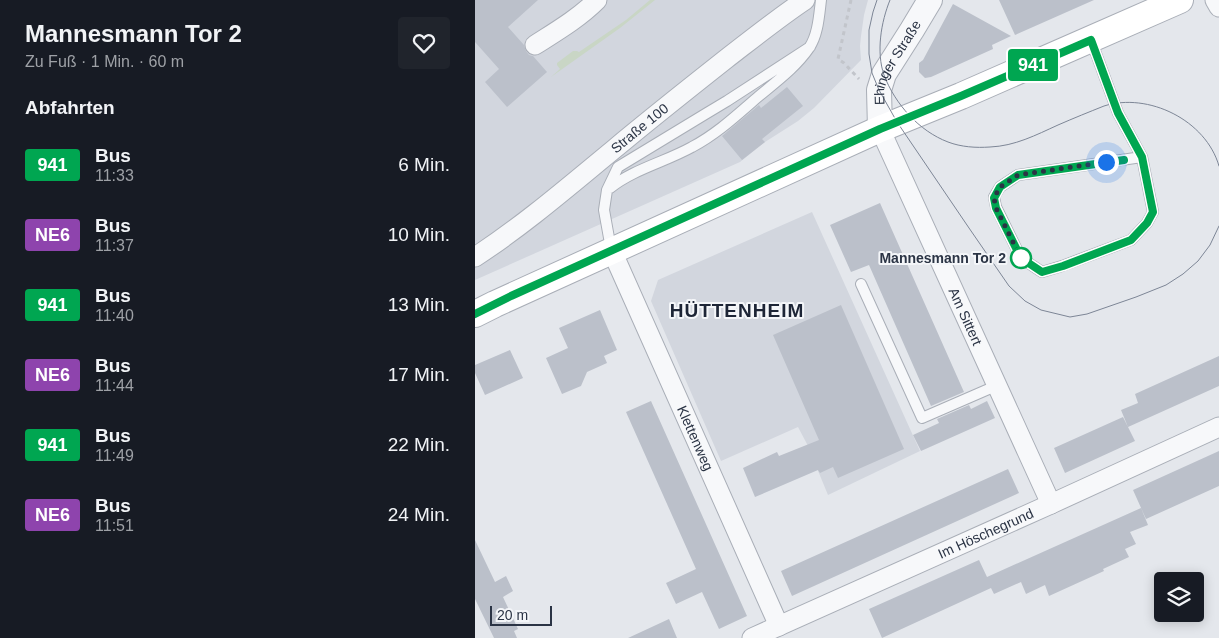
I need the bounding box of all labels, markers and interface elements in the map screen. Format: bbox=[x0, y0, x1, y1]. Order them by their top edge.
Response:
button: heart bbox=[398, 17, 450, 69]
street label: Ehinger Straße bbox=[871, 17, 924, 105]
text: Mannesmann Tor 2 bbox=[25, 20, 242, 47]
line badge: 941 bbox=[1004, 49, 1062, 81]
text: Zu Fuß · 1 Min. · 60 m bbox=[25, 53, 184, 70]
text: 941 bbox=[1018, 55, 1048, 75]
text: Abfahrten bbox=[25, 97, 115, 118]
street label: Straße 100 bbox=[608, 100, 672, 156]
text: Bus bbox=[95, 145, 131, 166]
your location bbox=[1094, 150, 1119, 175]
text: 6 Min. bbox=[398, 154, 450, 175]
text: 941 bbox=[37, 155, 68, 175]
text: 11:33 bbox=[95, 167, 134, 184]
text: Bus bbox=[95, 215, 131, 236]
text: 10 Min. bbox=[388, 224, 450, 245]
text: NE6 bbox=[35, 225, 70, 245]
text: 11:37 bbox=[95, 237, 134, 254]
marker: Mannesmann Tor 2 bbox=[1010, 247, 1032, 269]
place label: Mannesmann Tor 2 bbox=[879, 250, 1006, 266]
text: Bus bbox=[95, 285, 131, 306]
street label: Am Sittert bbox=[945, 285, 986, 348]
text: 13 Min. bbox=[388, 294, 450, 315]
text: 941 bbox=[37, 295, 68, 315]
district label: HÜTTENHEIM bbox=[670, 300, 804, 321]
text: 11:40 bbox=[95, 307, 134, 324]
text: Bus bbox=[95, 355, 131, 376]
text: 17 Min. bbox=[388, 364, 450, 385]
text: NE6 bbox=[35, 365, 70, 385]
text: 11:44 bbox=[95, 377, 134, 394]
street label: Klettenweg bbox=[674, 403, 717, 473]
text: Bus bbox=[95, 425, 131, 446]
text: 22 Min. bbox=[388, 434, 450, 455]
text: 941 bbox=[37, 435, 68, 455]
text: 11:49 bbox=[95, 447, 134, 464]
text: Bus bbox=[95, 495, 131, 516]
text: 24 Min. bbox=[388, 504, 450, 525]
text: NE6 bbox=[35, 505, 70, 525]
street label: Im Höschegrund bbox=[935, 505, 1036, 562]
text: 11:51 bbox=[95, 517, 134, 534]
map controls bbox=[1154, 572, 1204, 622]
button: layers bbox=[1154, 572, 1204, 622]
scale bar bbox=[490, 603, 553, 626]
text: 20 m bbox=[497, 607, 528, 623]

